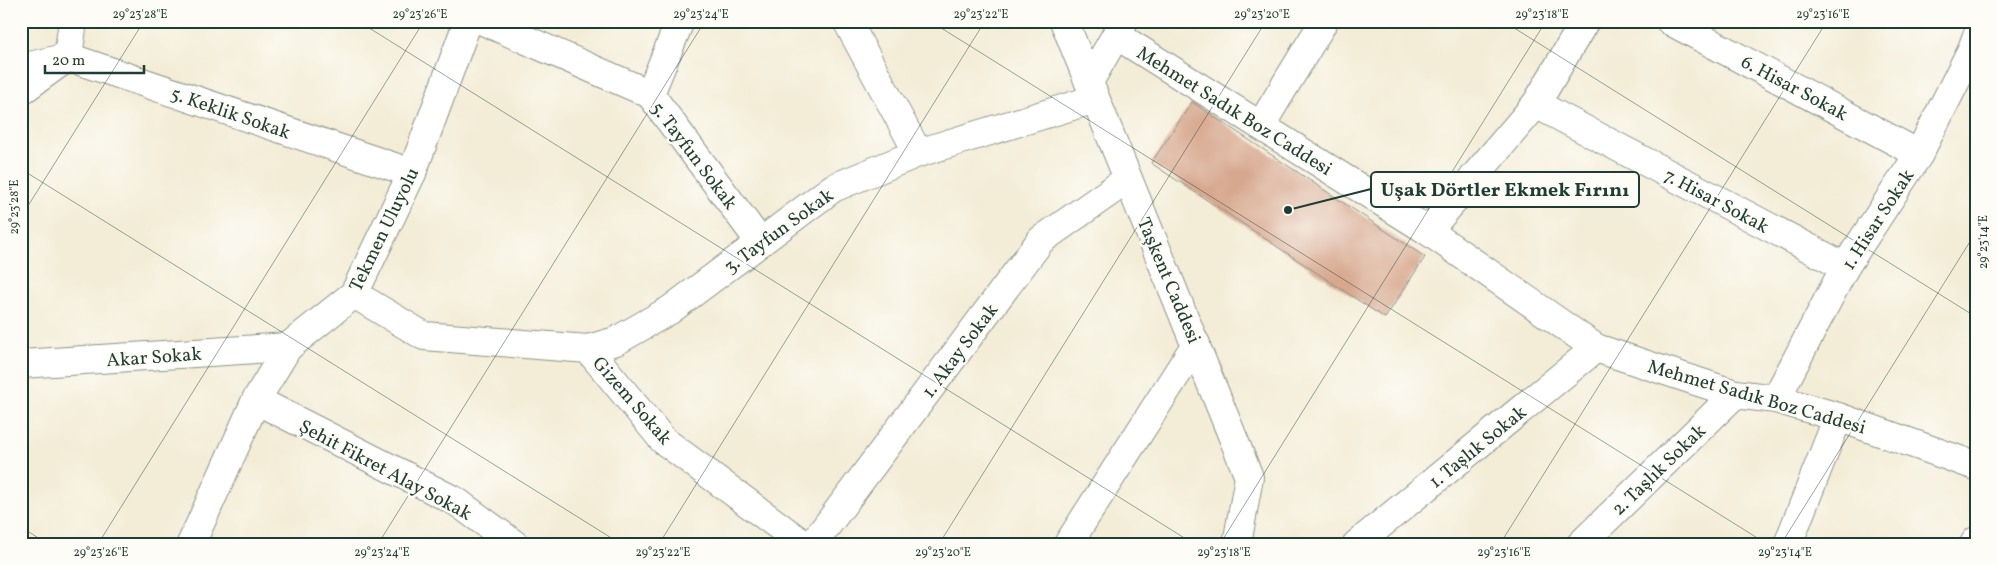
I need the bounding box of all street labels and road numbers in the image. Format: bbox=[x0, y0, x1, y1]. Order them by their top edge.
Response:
street label: Mehmet Sadık Boz Caddesi bbox=[1131, 41, 1337, 183]
street label: 6. Hisar Sokak bbox=[1736, 50, 1852, 128]
street label: 5. Keklik Sokak bbox=[167, 81, 294, 147]
street label: 5. Tayfun Sokak bbox=[644, 97, 743, 216]
street label: Tekmen Uluyolu bbox=[343, 163, 426, 296]
street label: 7. Hisar Sokak bbox=[1659, 163, 1773, 240]
street label: 1. Hisar Sokak bbox=[1836, 165, 1921, 276]
street label: 3. Tayfun Sokak bbox=[719, 183, 839, 280]
street label: Taşkent Caddesi bbox=[1130, 214, 1207, 348]
street label: 1. Akay Sokak bbox=[916, 299, 1005, 404]
street label: Akar Sokak bbox=[106, 342, 203, 374]
street label: Gizem Sokak bbox=[586, 352, 677, 451]
street label: Mehmet Sadık Boz Caddesi bbox=[1644, 354, 1869, 442]
street label: 1. Taşlık Sokak bbox=[1424, 400, 1533, 495]
street label: Şehit Fikret Alay Sokak bbox=[294, 414, 476, 527]
street label: 2. Taşlık Sokak bbox=[1607, 419, 1712, 522]

